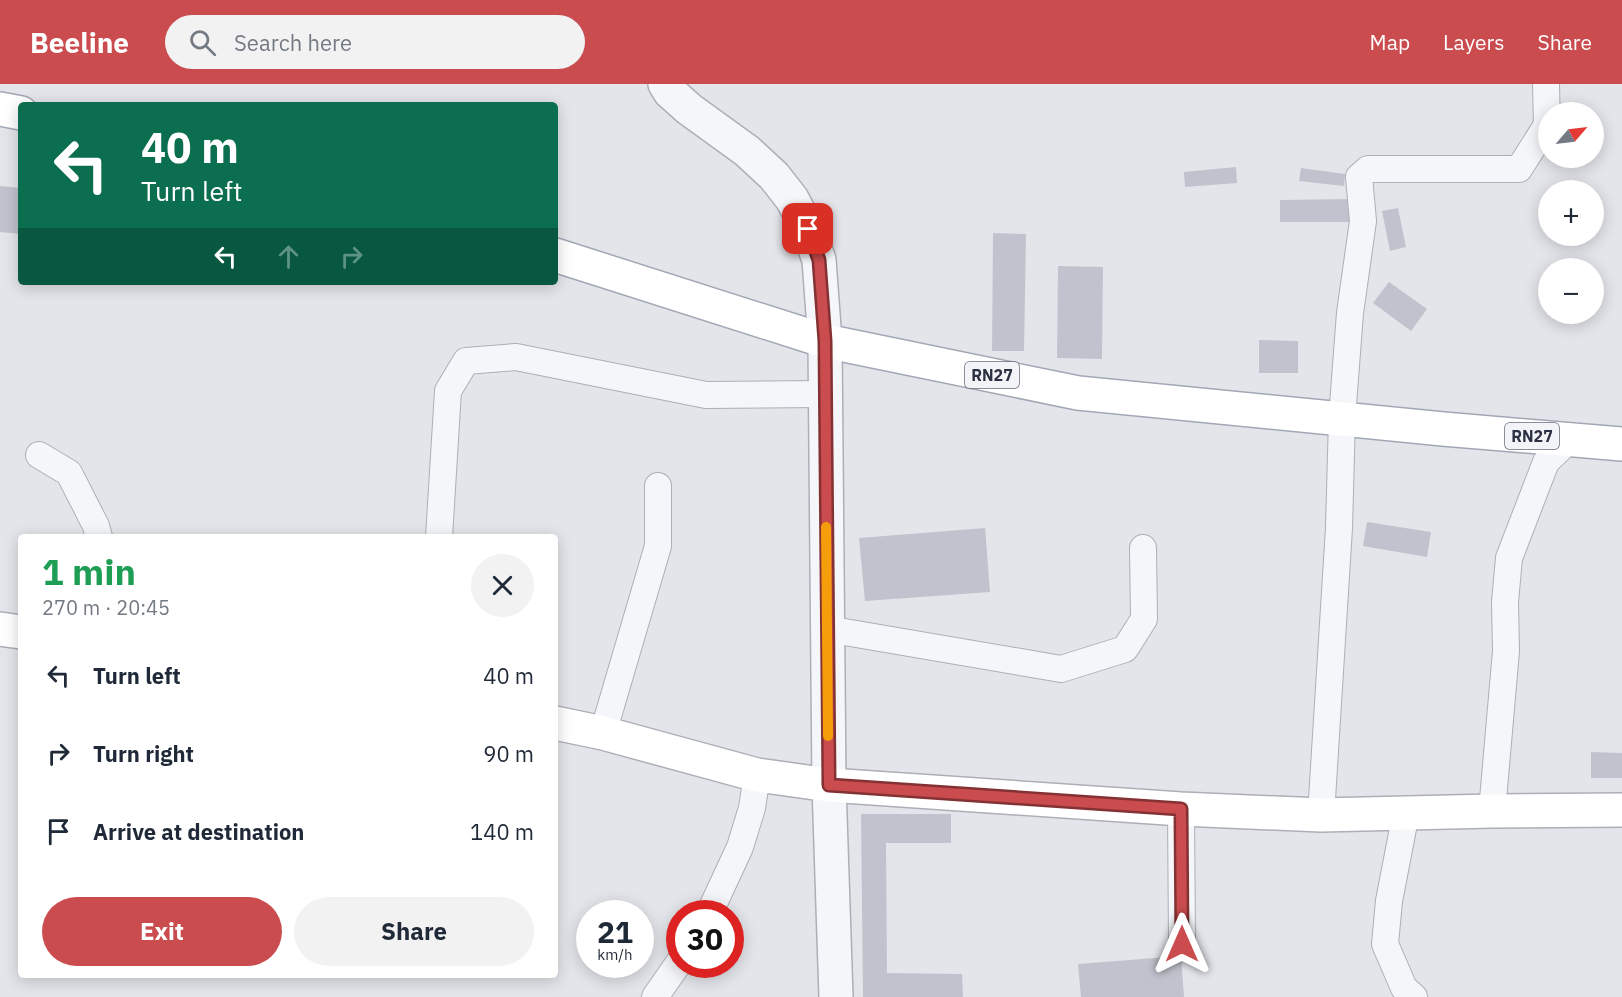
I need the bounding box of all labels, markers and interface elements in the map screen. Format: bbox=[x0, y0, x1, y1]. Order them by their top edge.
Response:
search box bbox=[165, 15, 585, 69]
text: Beeline bbox=[30, 24, 129, 61]
icon: search bbox=[186, 26, 219, 59]
text: Search here bbox=[234, 28, 352, 57]
text: Map bbox=[1370, 28, 1410, 56]
text: Layers bbox=[1443, 28, 1505, 56]
text: Share bbox=[1538, 28, 1592, 56]
north arrow bbox=[1538, 102, 1604, 168]
map controls bbox=[1538, 102, 1604, 324]
text: 40 m bbox=[141, 120, 239, 175]
icon: left bbox=[42, 126, 120, 204]
text: Turn left bbox=[141, 173, 242, 208]
button: + bbox=[1538, 180, 1604, 246]
pin bbox=[782, 203, 833, 254]
icon: arrive bbox=[791, 212, 824, 245]
icon: left bbox=[209, 240, 242, 273]
icon: ahead bbox=[272, 240, 305, 273]
icon: right bbox=[335, 240, 368, 273]
button: − bbox=[1538, 258, 1604, 324]
road number: RN27 bbox=[965, 362, 1019, 388]
road number: RN27 bbox=[1505, 423, 1559, 449]
text: 1 min bbox=[42, 548, 136, 595]
button: close bbox=[471, 554, 534, 617]
text: 270 m · 20:45 bbox=[42, 594, 170, 621]
icon: left bbox=[42, 659, 75, 692]
text: Turn left bbox=[93, 661, 181, 690]
text: 40 m bbox=[483, 661, 534, 690]
icon: right bbox=[42, 737, 75, 770]
text: Turn right bbox=[93, 739, 194, 768]
text: 90 m bbox=[483, 739, 534, 768]
icon: arrive bbox=[42, 815, 75, 848]
text: Arrive at destination bbox=[93, 817, 304, 846]
text: 140 m bbox=[470, 817, 534, 846]
button: Exit bbox=[42, 897, 282, 966]
button: Share bbox=[294, 897, 534, 966]
speed limit sign: 30 bbox=[666, 900, 744, 978]
text: 21 bbox=[597, 912, 633, 951]
position arrow bbox=[1150, 912, 1214, 976]
text: km/h bbox=[597, 945, 633, 964]

